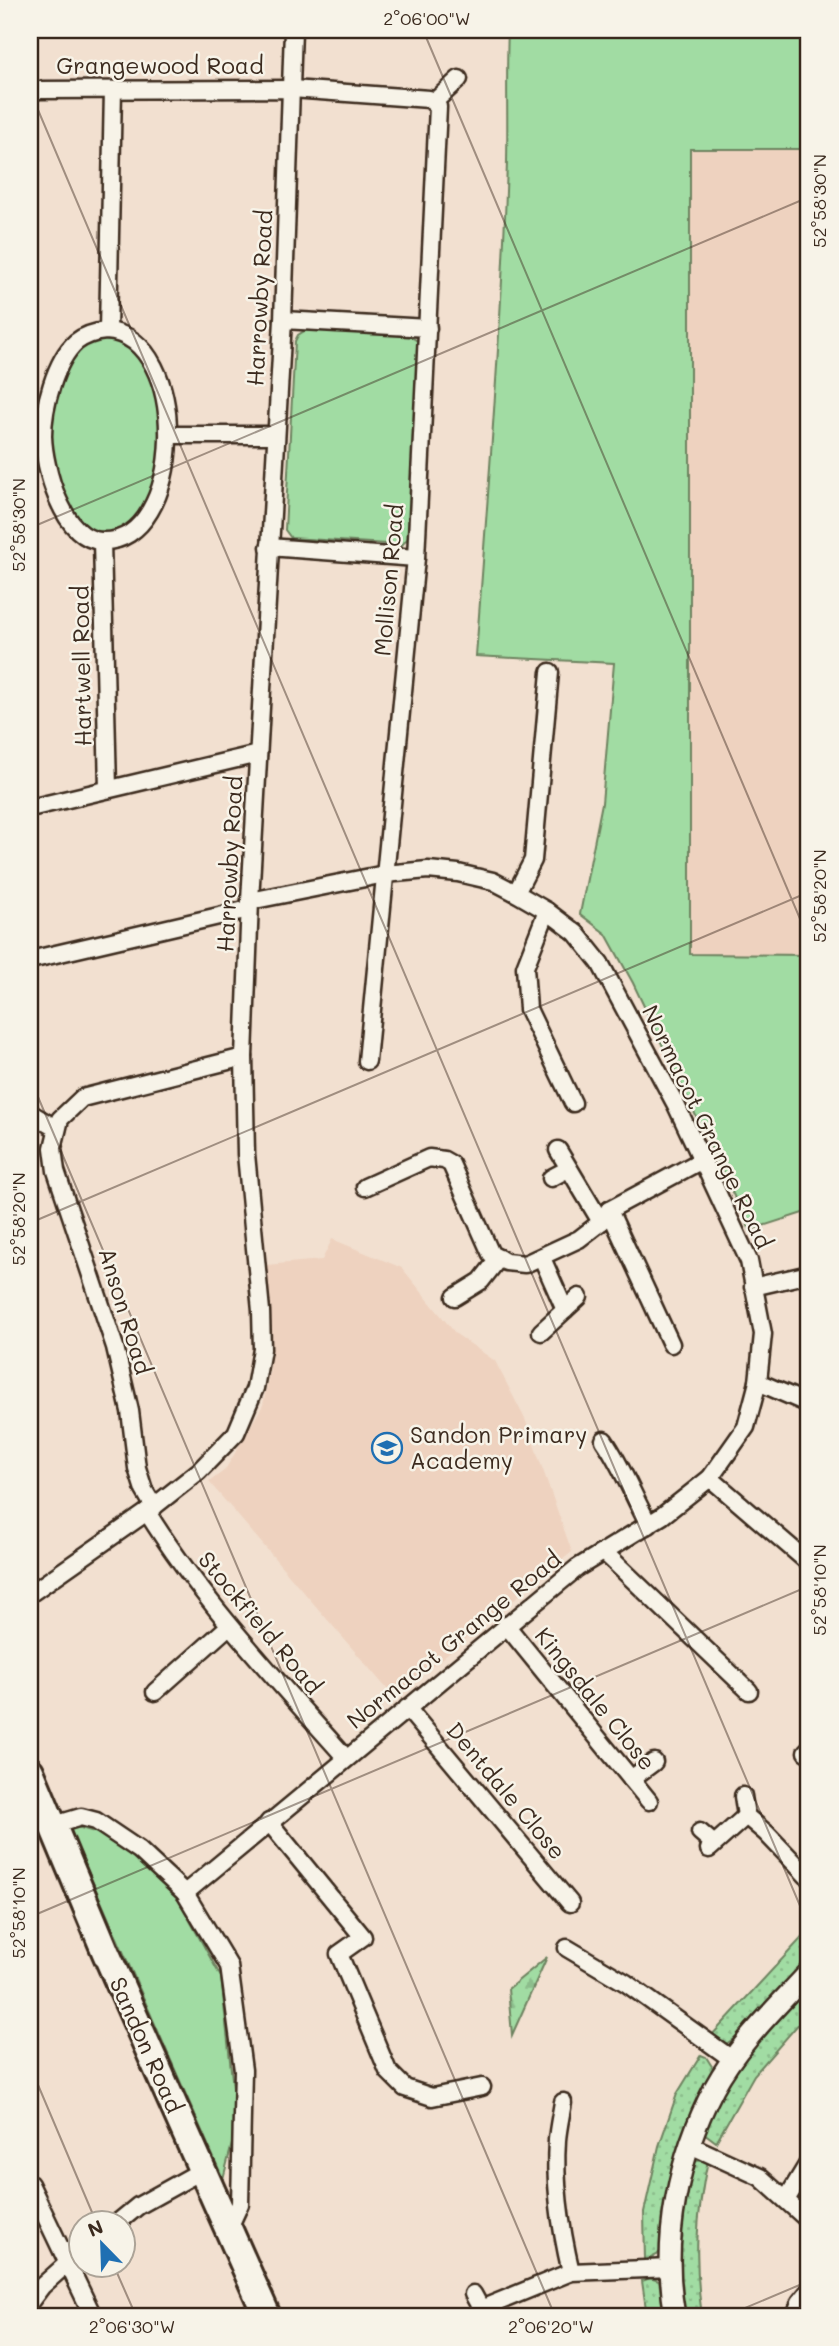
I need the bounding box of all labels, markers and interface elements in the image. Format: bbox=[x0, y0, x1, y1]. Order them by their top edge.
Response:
text: 2°06'00"W bbox=[383, 6, 471, 30]
street label: Grangewood Road bbox=[56, 50, 264, 80]
text: 52°58'30"N bbox=[807, 154, 831, 248]
street label: Harrowby Road bbox=[239, 209, 279, 387]
text: 52°58'30"N bbox=[6, 478, 30, 572]
street label: Mollison Road bbox=[366, 503, 410, 657]
street label: Hartwell Road bbox=[65, 585, 97, 747]
street label: Harrowby Road bbox=[209, 775, 249, 953]
text: 52°58'20"N bbox=[807, 849, 831, 943]
street label: Normacot Grange Road bbox=[636, 1000, 780, 1253]
text: 52°58'20"N bbox=[6, 1172, 30, 1266]
street label: Anson Road bbox=[92, 1244, 159, 1378]
place label: Sandon Primary Academy bbox=[410, 1419, 587, 1475]
school or university icon: Sandon Primary Academy bbox=[370, 1431, 404, 1465]
street label: Normacot Grange Road bbox=[340, 1543, 567, 1735]
text: 52°58'10"N bbox=[807, 1544, 831, 1636]
street label: Stockfield Road bbox=[192, 1545, 329, 1700]
street label: Kingsdale Close bbox=[529, 1621, 663, 1776]
street label: Dentdale Close bbox=[440, 1715, 573, 1865]
text: 52°58'10"N bbox=[6, 1867, 30, 1959]
street label: Sandon Road bbox=[104, 1972, 190, 2117]
north arrow bbox=[66, 2210, 136, 2280]
text: N bbox=[84, 2214, 107, 2242]
text: 2°06'30"W bbox=[89, 2314, 175, 2338]
text: 2°06'20"W bbox=[508, 2314, 594, 2338]

